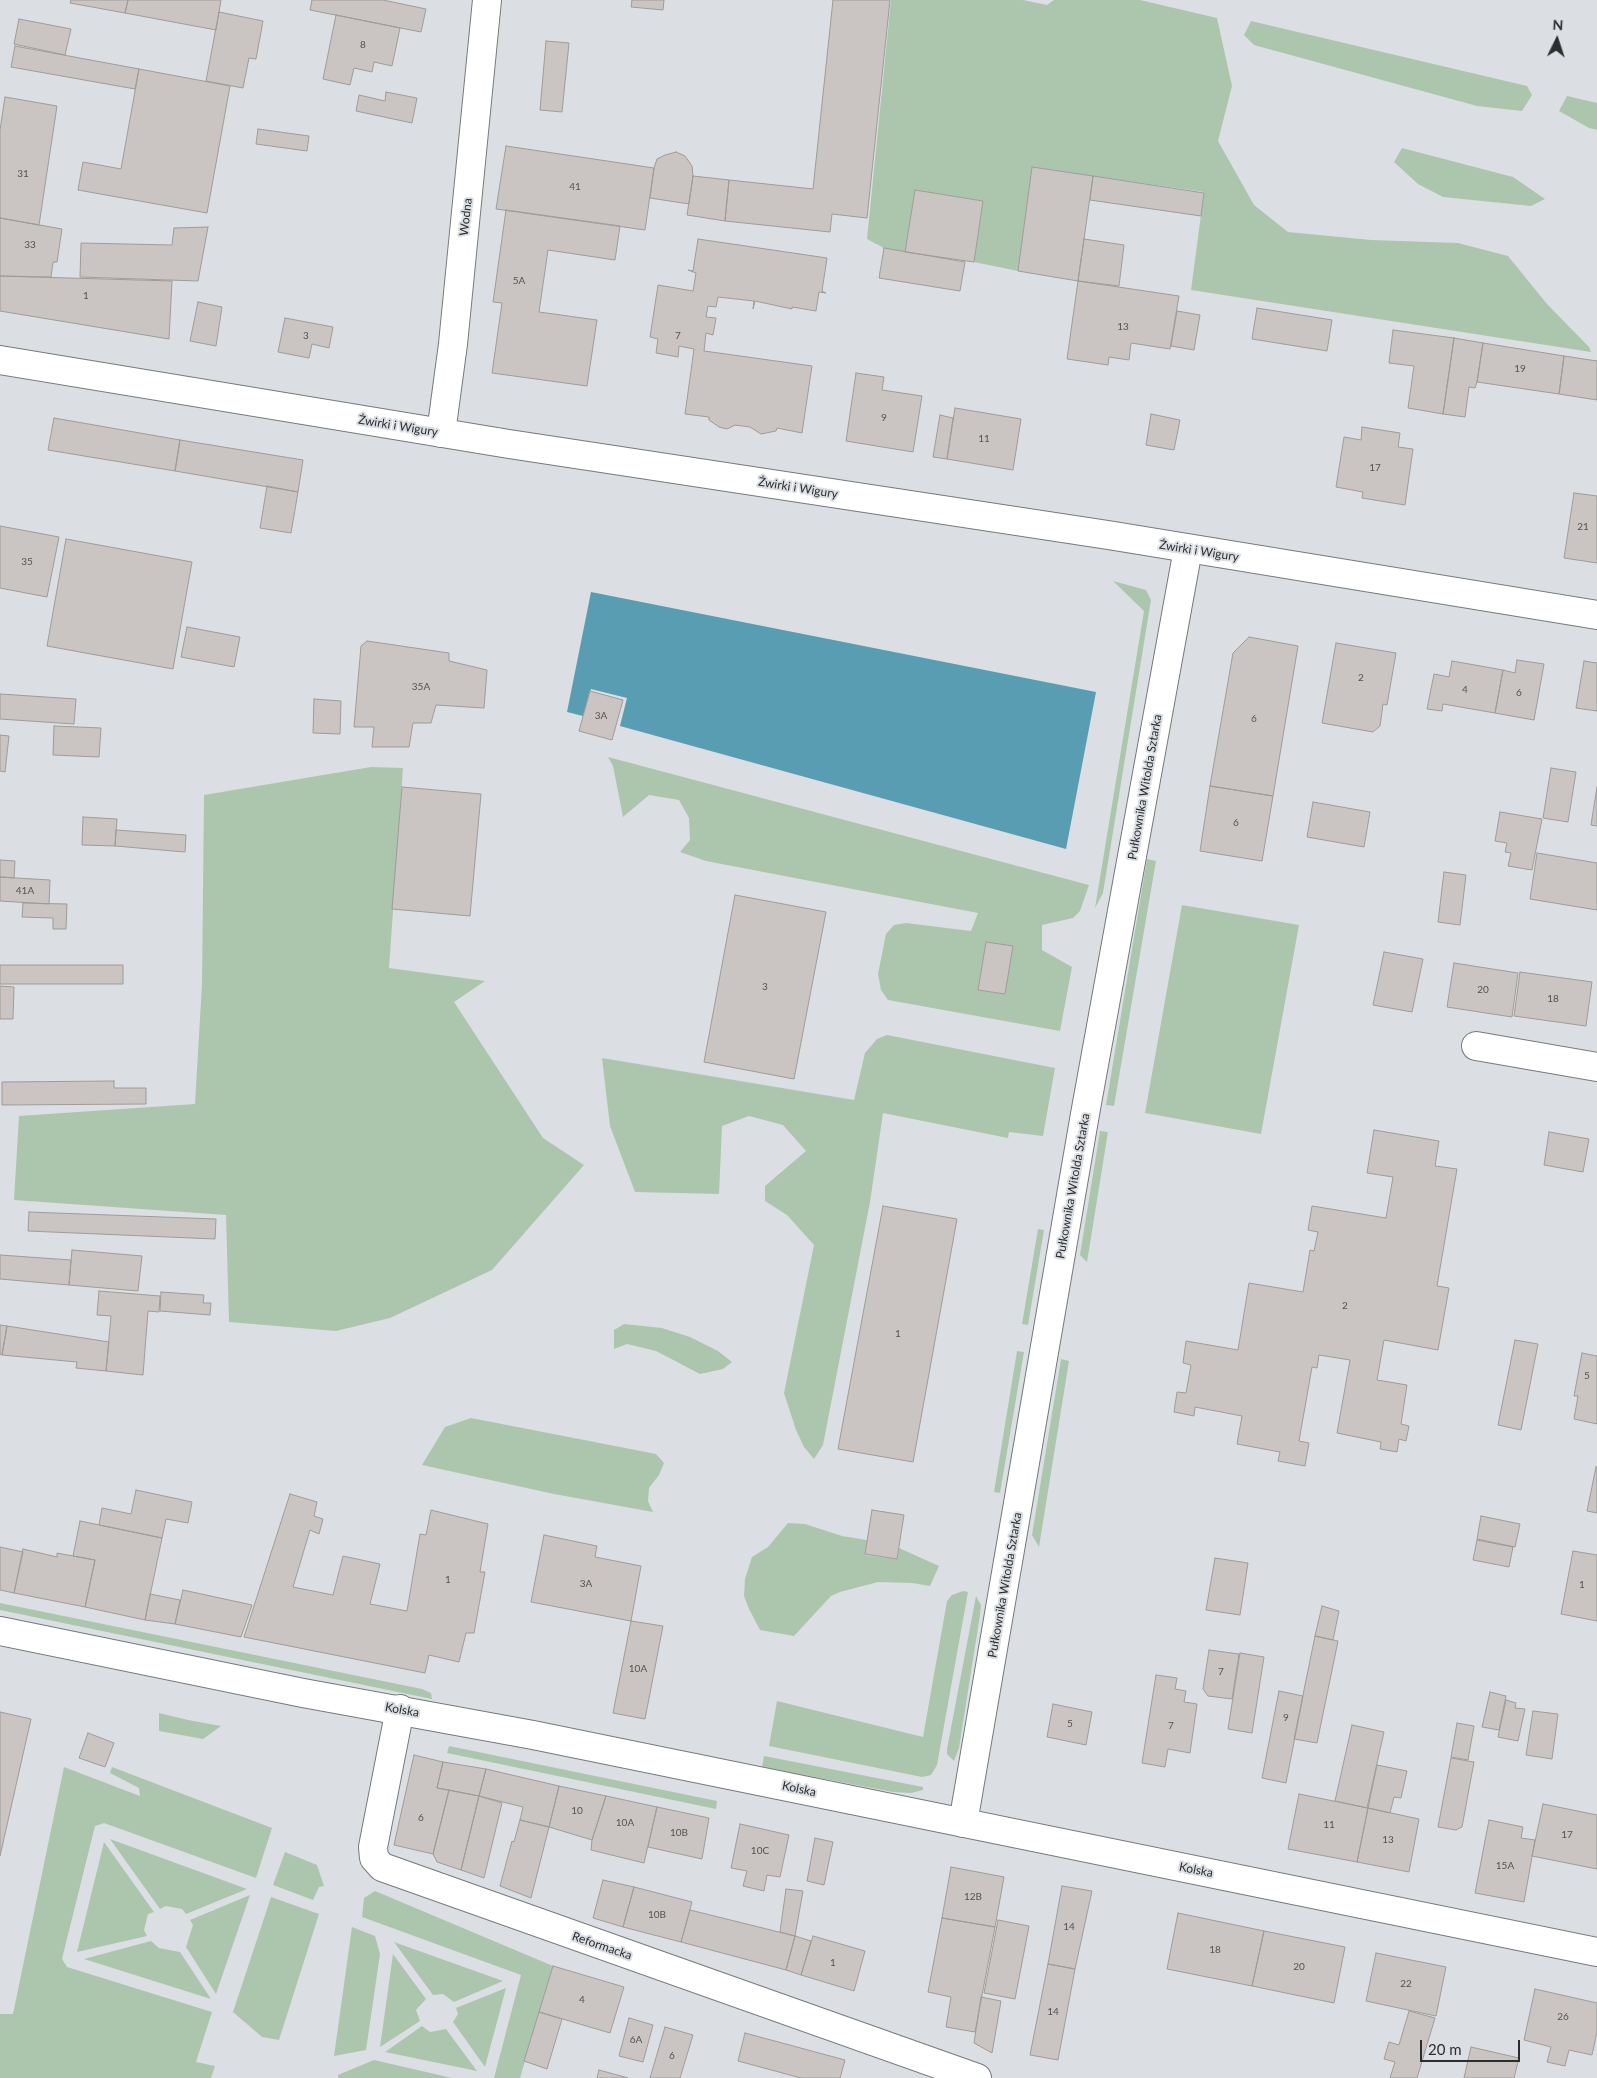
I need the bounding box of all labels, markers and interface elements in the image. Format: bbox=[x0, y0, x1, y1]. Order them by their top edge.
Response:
north arrow bbox=[1532, 15, 1582, 65]
text: N bbox=[1552, 16, 1564, 33]
house number: 8 bbox=[360, 39, 366, 51]
house number: 31 bbox=[17, 168, 29, 180]
house number: 41 bbox=[569, 181, 581, 193]
street label: Wodna bbox=[457, 197, 475, 237]
house number: 33 bbox=[24, 239, 36, 251]
house number: 5A bbox=[513, 275, 525, 287]
house number: 1 bbox=[83, 290, 89, 302]
house number: 13 bbox=[1117, 321, 1129, 333]
house number: 3 bbox=[303, 330, 309, 342]
house number: 7 bbox=[675, 330, 681, 342]
house number: 19 bbox=[1514, 363, 1526, 375]
house number: 9 bbox=[881, 412, 887, 424]
street label: Żwirki i Wigury bbox=[357, 413, 439, 439]
house number: 11 bbox=[978, 433, 990, 445]
house number: 17 bbox=[1369, 462, 1381, 474]
street label: Żwirki i Wigury bbox=[757, 475, 839, 501]
house number: 21 bbox=[1577, 521, 1589, 533]
street label: Żwirki i Wigury bbox=[1158, 538, 1240, 564]
house number: 35 bbox=[21, 556, 33, 568]
house number: 2 bbox=[1358, 672, 1364, 684]
house number: 35A bbox=[412, 681, 430, 693]
house number: 4 bbox=[1462, 684, 1468, 696]
house number: 6 bbox=[1516, 687, 1522, 699]
house number: 3A bbox=[595, 710, 607, 722]
street label: Pułkownika Witolda Sztarka bbox=[1125, 713, 1165, 861]
house number: 6 bbox=[1251, 713, 1257, 725]
house number: 6 bbox=[1233, 817, 1239, 829]
house number: 41A bbox=[16, 885, 34, 897]
house number: 3 bbox=[762, 981, 768, 993]
house number: 20 bbox=[1477, 984, 1489, 996]
house number: 18 bbox=[1547, 993, 1559, 1005]
street label: Pułkownika Witolda Sztarka bbox=[1053, 1112, 1093, 1260]
house number: 2 bbox=[1342, 1300, 1348, 1312]
house number: 1 bbox=[895, 1328, 901, 1340]
house number: 5 bbox=[1584, 1370, 1590, 1382]
street label: Pułkownika Witolda Sztarka bbox=[985, 1511, 1025, 1659]
house number: 1 bbox=[445, 1574, 451, 1586]
house number: 3A bbox=[580, 1578, 592, 1590]
house number: 1 bbox=[1579, 1579, 1585, 1591]
house number: 10A bbox=[629, 1663, 647, 1675]
house number: 7 bbox=[1218, 1666, 1224, 1678]
street label: Kolska bbox=[384, 1700, 420, 1720]
house number: 9 bbox=[1283, 1712, 1289, 1724]
house number: 5 bbox=[1067, 1718, 1073, 1730]
house number: 7 bbox=[1168, 1720, 1174, 1732]
street label: Kolska bbox=[781, 1778, 817, 1800]
house number: 10 bbox=[571, 1805, 583, 1817]
house number: 6 bbox=[418, 1812, 424, 1824]
house number: 10A bbox=[616, 1817, 634, 1829]
house number: 11 bbox=[1323, 1819, 1335, 1831]
house number: 10B bbox=[670, 1827, 688, 1839]
house number: 17 bbox=[1561, 1829, 1573, 1841]
house number: 13 bbox=[1382, 1834, 1394, 1846]
house number: 10C bbox=[751, 1845, 769, 1857]
street label: Kolska bbox=[1178, 1860, 1214, 1880]
house number: 15A bbox=[1496, 1860, 1514, 1872]
house number: 12B bbox=[964, 1891, 982, 1903]
house number: 10B bbox=[648, 1909, 666, 1921]
house number: 14 bbox=[1063, 1921, 1075, 1933]
street label: Reformacka bbox=[570, 1929, 634, 1963]
house number: 18 bbox=[1209, 1944, 1221, 1956]
house number: 1 bbox=[830, 1957, 836, 1969]
house number: 20 bbox=[1293, 1961, 1305, 1973]
house number: 22 bbox=[1400, 1978, 1412, 1990]
house number: 4 bbox=[579, 1994, 585, 2006]
house number: 14 bbox=[1047, 2006, 1059, 2018]
house number: 26 bbox=[1557, 2011, 1569, 2023]
scale bar bbox=[1422, 2030, 1522, 2062]
house number: 6A bbox=[630, 2034, 642, 2046]
text: 20 m bbox=[1428, 2040, 1462, 2058]
house number: 6 bbox=[669, 2050, 675, 2062]

